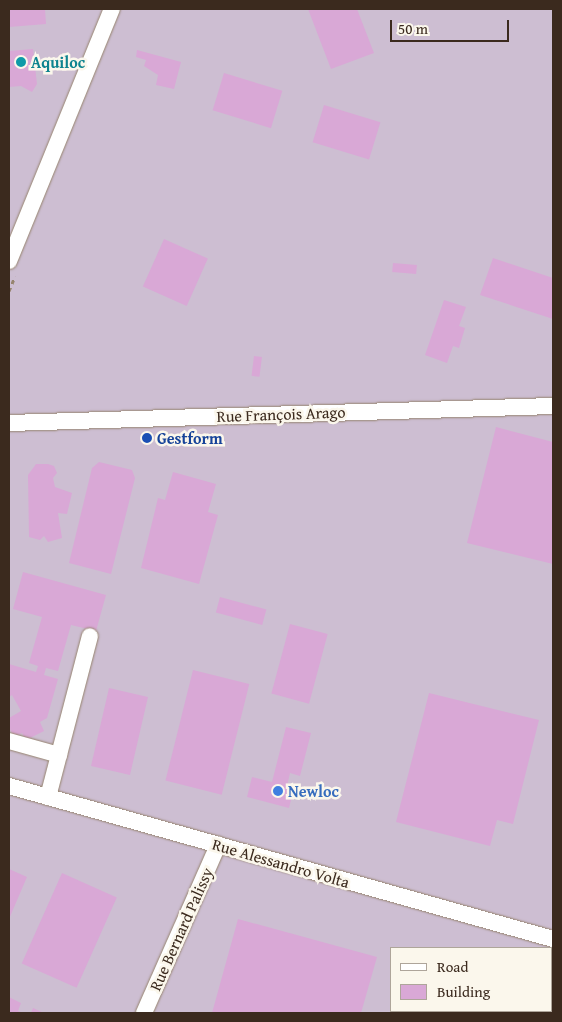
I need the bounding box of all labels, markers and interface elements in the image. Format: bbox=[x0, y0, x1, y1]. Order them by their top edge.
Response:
scale bar bbox=[392, 10, 511, 42]
text: 50 m bbox=[398, 18, 428, 39]
place label: Aquiloc bbox=[31, 52, 85, 72]
marker: Aquiloc bbox=[15, 56, 27, 68]
street label: Rue François Arago bbox=[216, 402, 346, 426]
place label: Gestform bbox=[157, 428, 223, 448]
marker: Gestform bbox=[141, 432, 153, 444]
place label: Newloc bbox=[288, 781, 339, 801]
marker: Newloc bbox=[272, 785, 284, 797]
street label: Rue Alessandro Volta bbox=[210, 834, 352, 892]
street label: Rue Bernard Palissy bbox=[145, 864, 217, 994]
legend bbox=[390, 947, 552, 1012]
text: Road bbox=[437, 956, 468, 977]
text: Building bbox=[437, 981, 490, 1002]

